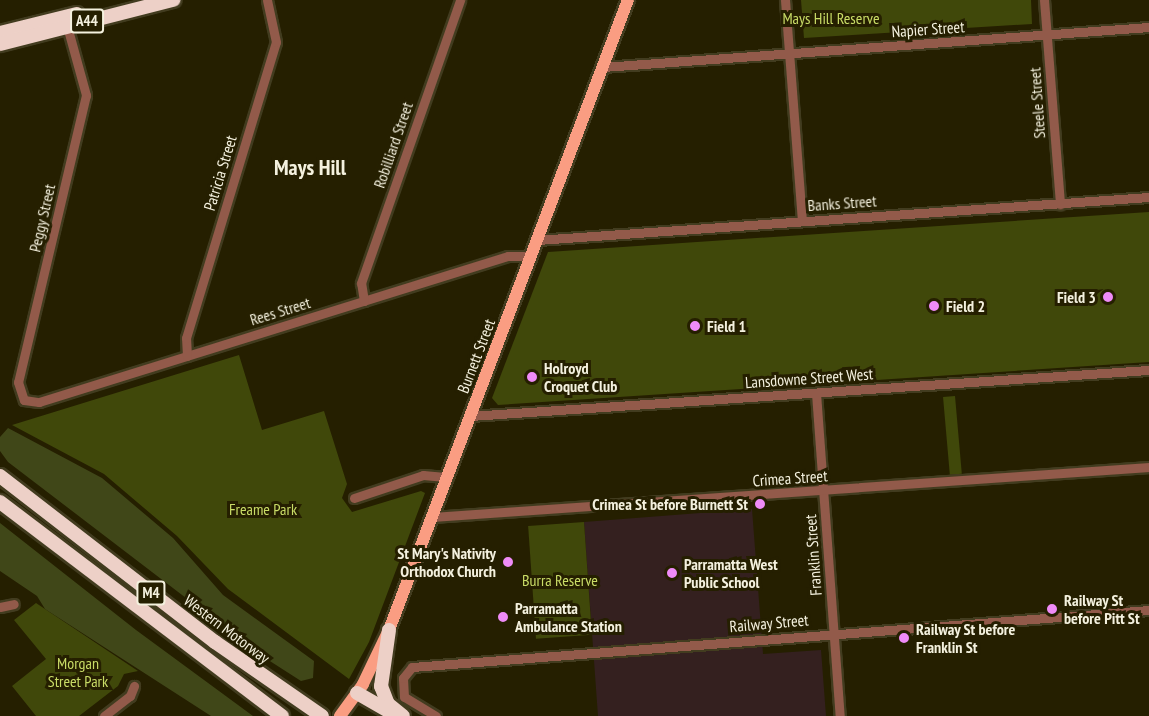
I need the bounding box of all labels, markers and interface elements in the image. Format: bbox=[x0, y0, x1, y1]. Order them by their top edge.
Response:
park label: Mays Hill Reserve bbox=[782, 8, 880, 28]
road number: A44 bbox=[69, 9, 105, 33]
street label: Napier Street bbox=[891, 17, 965, 41]
street label: Steele Street bbox=[1025, 67, 1049, 139]
street label: Robilliard Street bbox=[369, 100, 417, 190]
street label: Patricia Street bbox=[199, 133, 241, 213]
district label: Mays Hill bbox=[274, 155, 346, 181]
street label: Peggy Street bbox=[25, 182, 59, 254]
street label: Banks Street bbox=[807, 191, 877, 215]
place label: Field 3 bbox=[1057, 287, 1096, 307]
marker: Field 3 bbox=[1101, 290, 1115, 304]
street label: Rees Street bbox=[248, 293, 312, 329]
place label: Field 2 bbox=[946, 296, 985, 316]
marker: Field 2 bbox=[927, 299, 941, 313]
street label: Burnett Street bbox=[453, 316, 499, 396]
place label: Field 1 bbox=[707, 316, 746, 336]
marker: Field 1 bbox=[688, 319, 702, 333]
place label: Holroyd Croquet Club bbox=[544, 358, 617, 396]
street label: Lansdowne Street West bbox=[744, 364, 874, 392]
marker: Holroyd Croquet Club bbox=[525, 370, 539, 384]
street label: Crimea Street bbox=[752, 466, 828, 490]
place label: Crimea St before Burnett St bbox=[592, 494, 748, 514]
marker: Crimea St before Burnett St bbox=[753, 497, 767, 511]
park label: Freame Park bbox=[229, 499, 297, 519]
street label: Franklin Street bbox=[801, 514, 825, 596]
place label: St Mary's Nativity Orthodox Church bbox=[397, 543, 496, 581]
place label: Parramatta West Public School bbox=[684, 554, 778, 592]
marker: St Mary's Nativity Orthodox Church bbox=[501, 555, 515, 569]
marker: Parramatta West Public School bbox=[665, 566, 679, 580]
park label: Burra Reserve bbox=[522, 570, 598, 590]
road number: M4 bbox=[136, 581, 166, 605]
place label: Railway St before Pitt St bbox=[1064, 590, 1140, 628]
street label: Western Motorway bbox=[180, 591, 274, 667]
place label: Parramatta Ambulance Station bbox=[515, 598, 622, 636]
marker: Railway St before Pitt St bbox=[1045, 602, 1059, 616]
marker: Parramatta Ambulance Station bbox=[496, 610, 510, 624]
street label: Railway Street bbox=[728, 610, 810, 636]
place label: Railway St before Franklin St bbox=[916, 619, 1016, 657]
marker: Railway St before Franklin St bbox=[897, 631, 911, 645]
park label: Morgan Street Park bbox=[48, 653, 108, 691]

